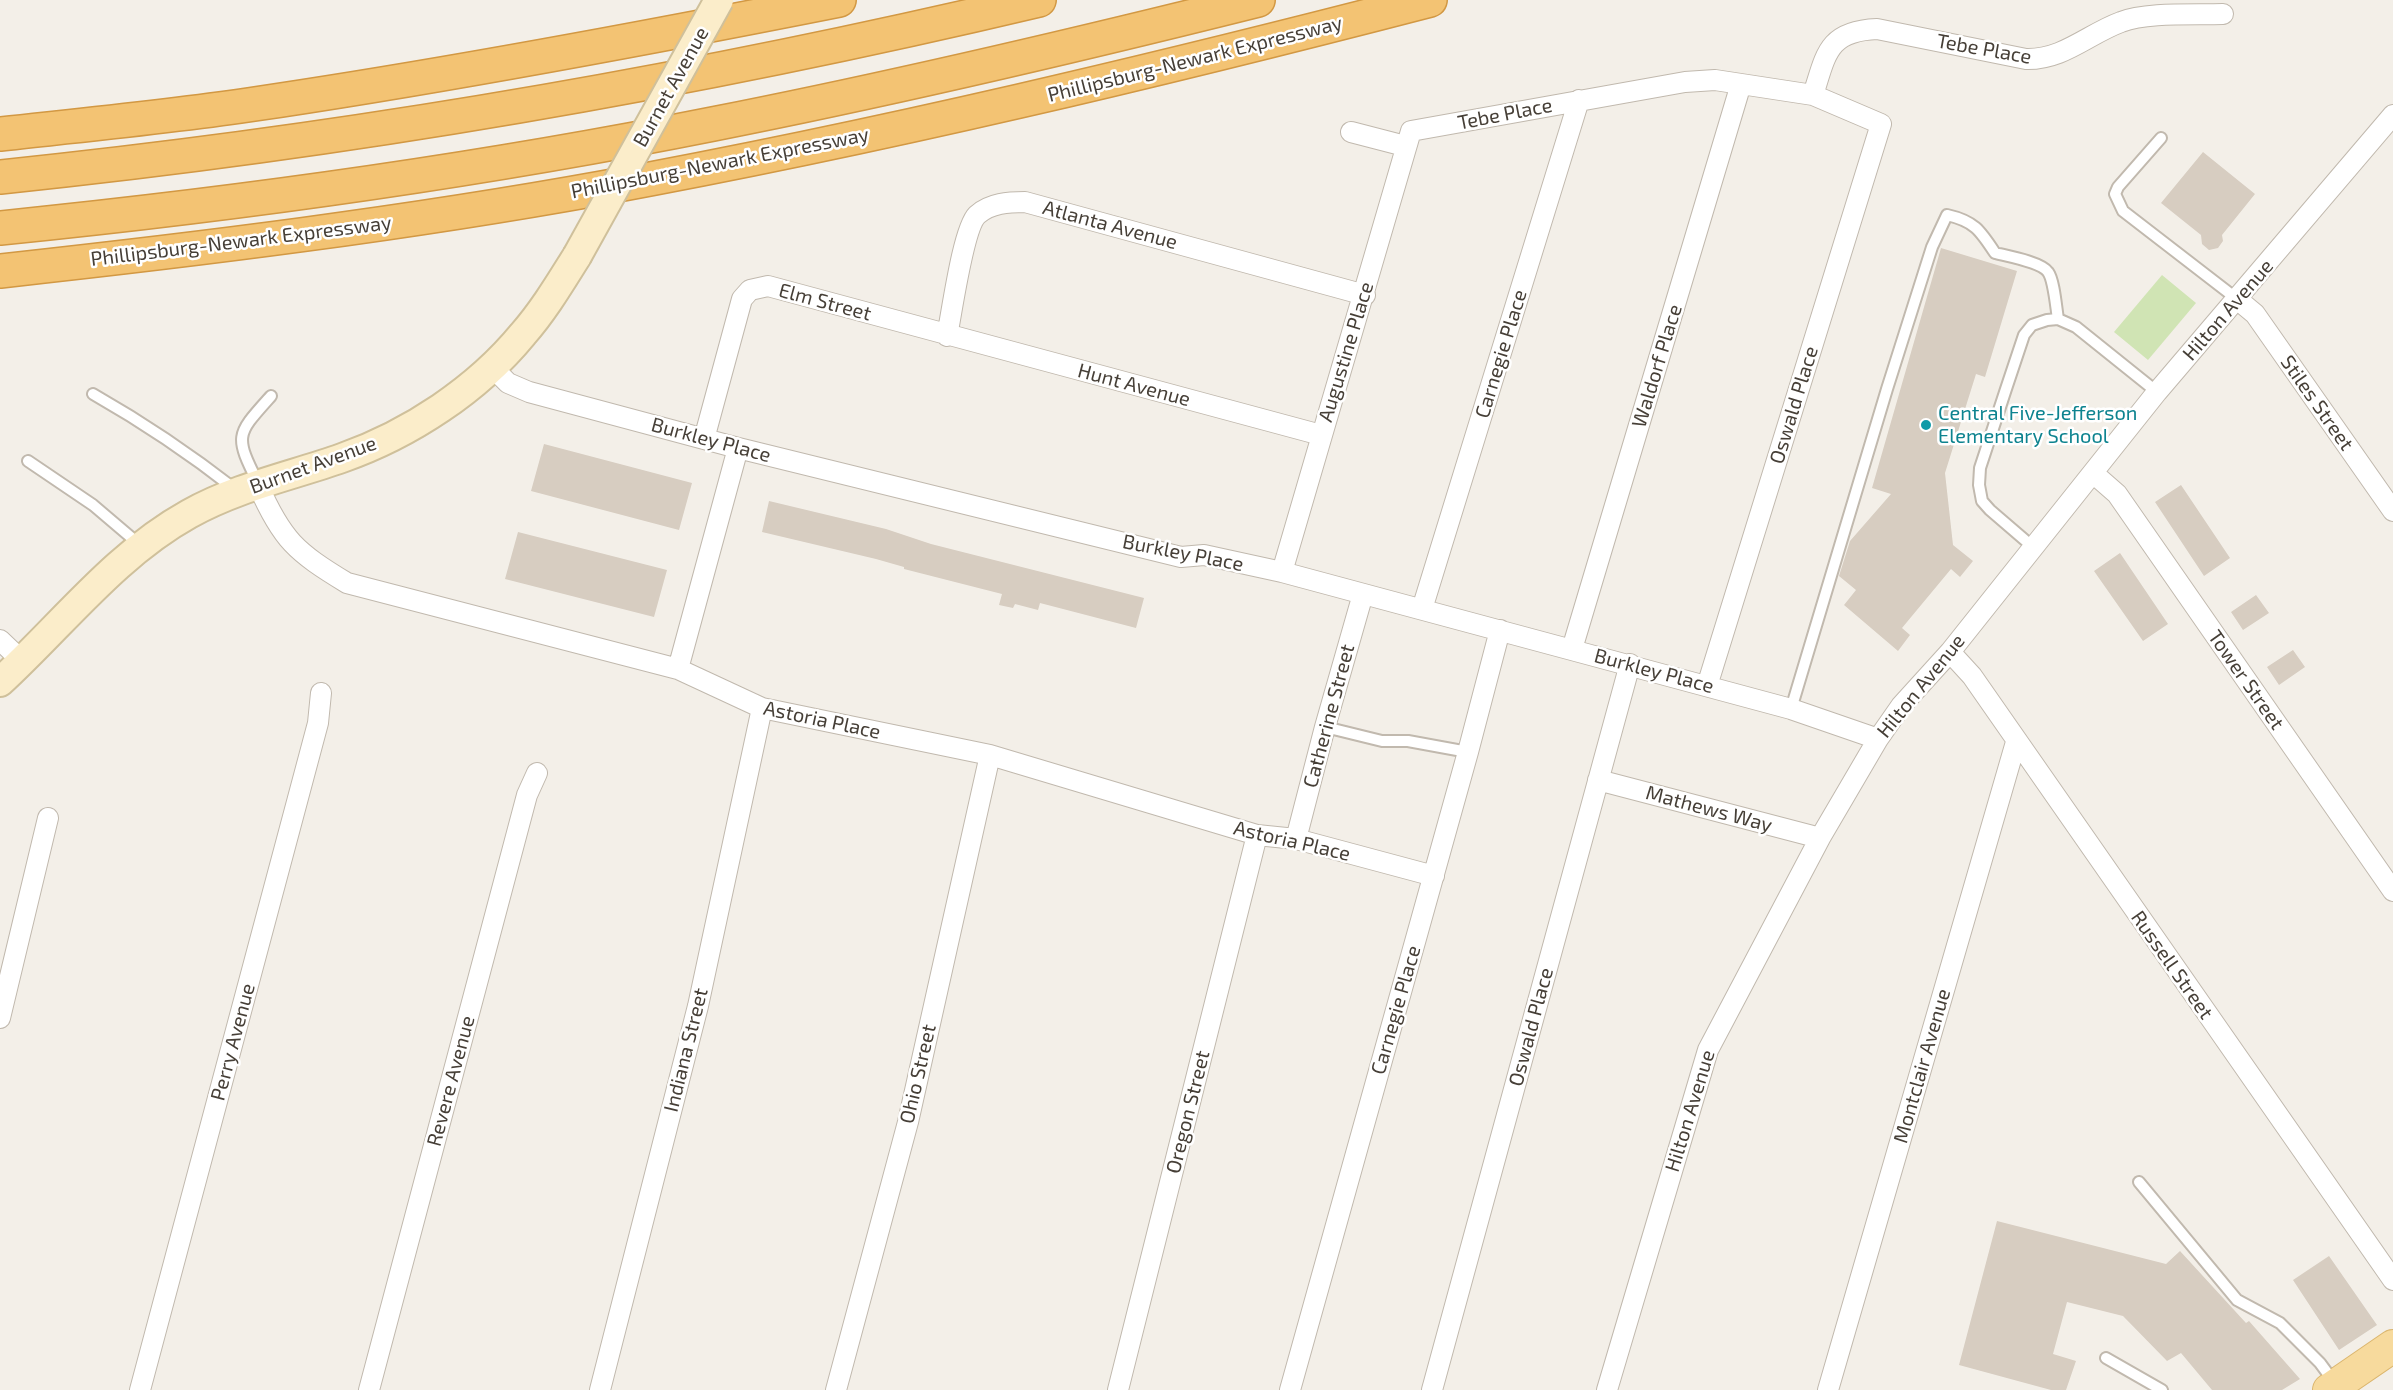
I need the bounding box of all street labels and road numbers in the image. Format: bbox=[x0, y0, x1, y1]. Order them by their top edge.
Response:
street label: Phillipsburg-Newark Expressway bbox=[1045, 11, 1345, 107]
street label: Burnet Avenue bbox=[628, 23, 714, 151]
street label: Tebe Place bbox=[1935, 29, 2033, 69]
street label: Tebe Place bbox=[1456, 93, 1554, 135]
street label: Phillipsburg-Newark Expressway bbox=[569, 122, 871, 204]
street label: Atlanta Avenue bbox=[1040, 195, 1180, 255]
street label: Phillipsburg-Newark Expressway bbox=[89, 211, 393, 271]
street label: Hilton Avenue bbox=[2178, 255, 2278, 365]
street label: Elm Street bbox=[776, 278, 874, 326]
street label: Augustine Place bbox=[1313, 279, 1379, 425]
street label: Carnegie Place bbox=[1470, 287, 1532, 421]
street label: Waldorf Place bbox=[1627, 301, 1687, 431]
street label: Oswald Place bbox=[1765, 343, 1823, 467]
street label: Stiles Street bbox=[2275, 351, 2359, 455]
street label: Hunt Avenue bbox=[1075, 358, 1193, 412]
street label: Burkley Place bbox=[649, 413, 773, 467]
street label: Burnet Avenue bbox=[246, 431, 380, 499]
street label: Burkley Place bbox=[1120, 530, 1246, 576]
street label: Tower Street bbox=[2203, 626, 2289, 734]
street label: Hilton Avenue bbox=[1872, 629, 1970, 743]
street label: Catherine Street bbox=[1298, 642, 1360, 790]
street label: Burkley Place bbox=[1592, 644, 1716, 698]
street label: Astoria Place bbox=[761, 696, 883, 744]
street label: Mathews Way bbox=[1643, 781, 1775, 837]
street label: Astoria Place bbox=[1231, 816, 1353, 866]
street label: Russell Street bbox=[2126, 906, 2218, 1024]
street label: Carnegie Place bbox=[1366, 943, 1426, 1077]
street label: Oswald Place bbox=[1504, 965, 1558, 1089]
street label: Perry Avenue bbox=[206, 981, 260, 1103]
street label: Indiana Street bbox=[659, 986, 713, 1114]
street label: Montclair Avenue bbox=[1889, 986, 1955, 1146]
street label: Revere Avenue bbox=[422, 1013, 480, 1149]
street label: Ohio Street bbox=[895, 1022, 941, 1126]
street label: Hilton Avenue bbox=[1660, 1047, 1720, 1175]
street label: Oregon Street bbox=[1161, 1048, 1215, 1176]

